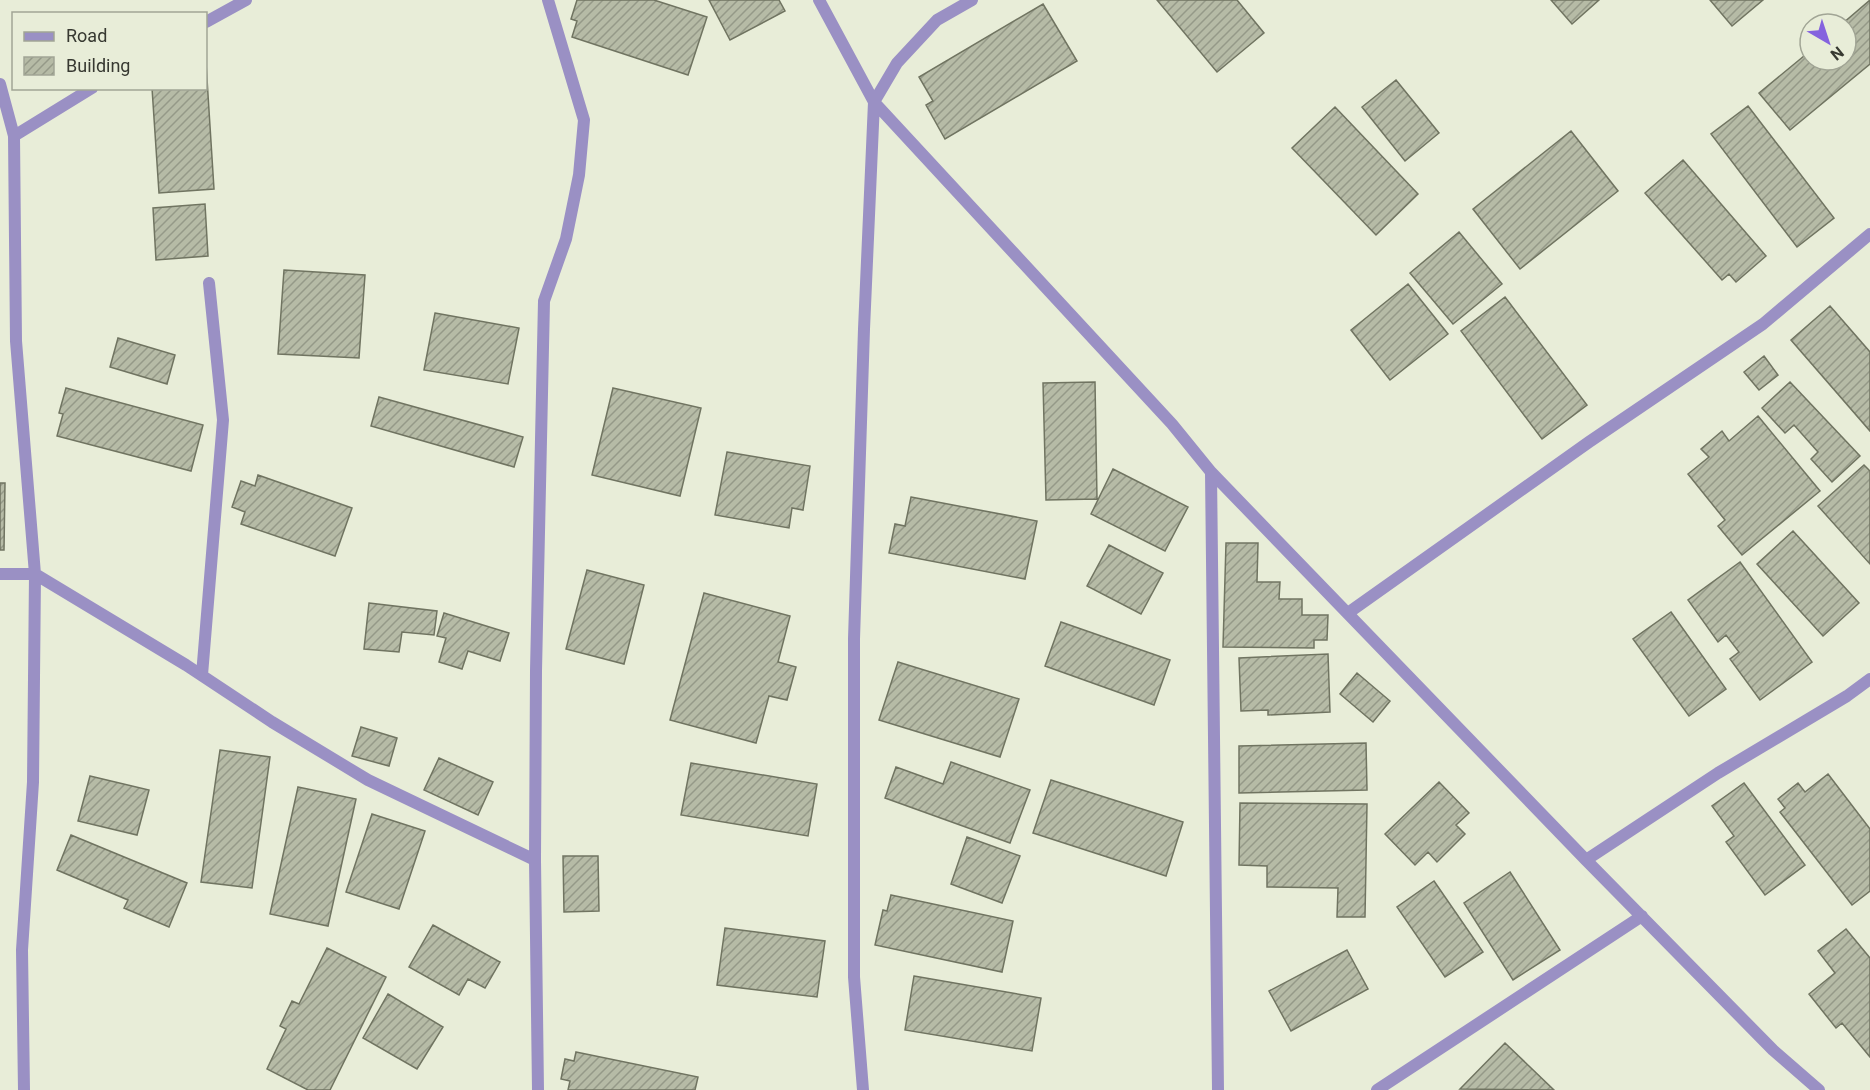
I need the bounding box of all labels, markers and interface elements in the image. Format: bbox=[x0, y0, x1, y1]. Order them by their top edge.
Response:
legend bbox=[12, 12, 207, 90]
north arrow bbox=[1798, 12, 1858, 72]
text: Road bbox=[66, 25, 107, 46]
text: N bbox=[1827, 42, 1847, 64]
text: Building bbox=[66, 55, 130, 76]

